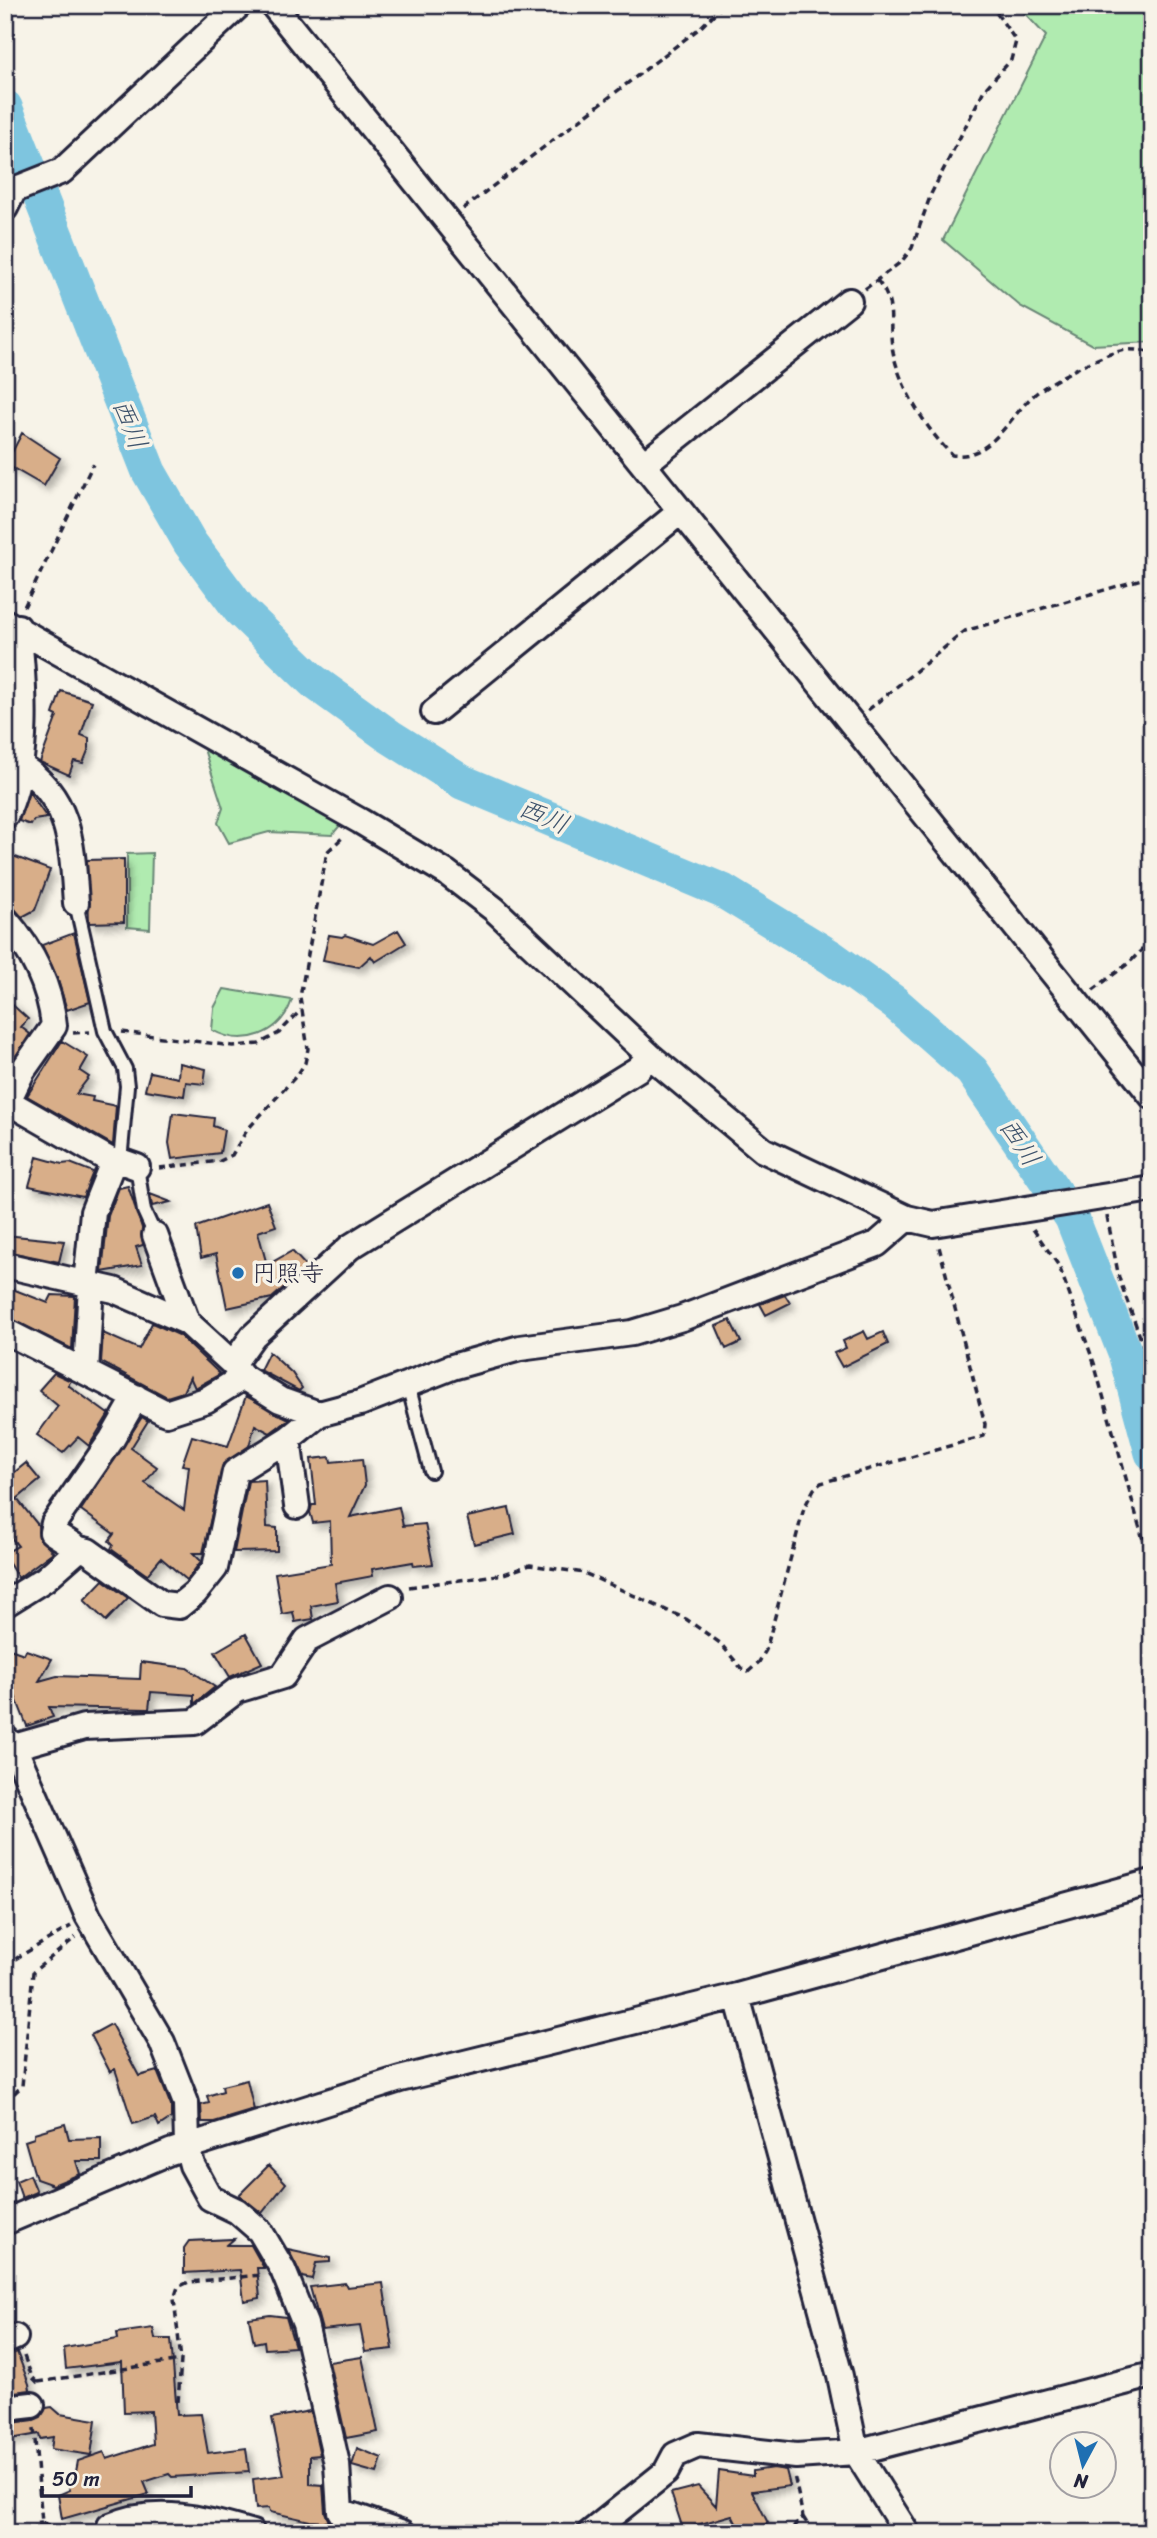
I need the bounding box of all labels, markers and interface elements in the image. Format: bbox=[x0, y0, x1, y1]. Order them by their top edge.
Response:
water label: 西川 bbox=[99, 391, 161, 457]
water label: 西川 bbox=[511, 785, 577, 847]
water label: 西川 bbox=[986, 1108, 1054, 1176]
place label: 円照寺 bbox=[252, 1252, 324, 1294]
marker: 円照寺 bbox=[230, 1265, 246, 1281]
north arrow bbox=[1048, 2430, 1118, 2500]
scale bar bbox=[42, 2454, 191, 2498]
text: 50 m bbox=[52, 2460, 100, 2498]
text: N bbox=[1072, 2464, 1091, 2499]

